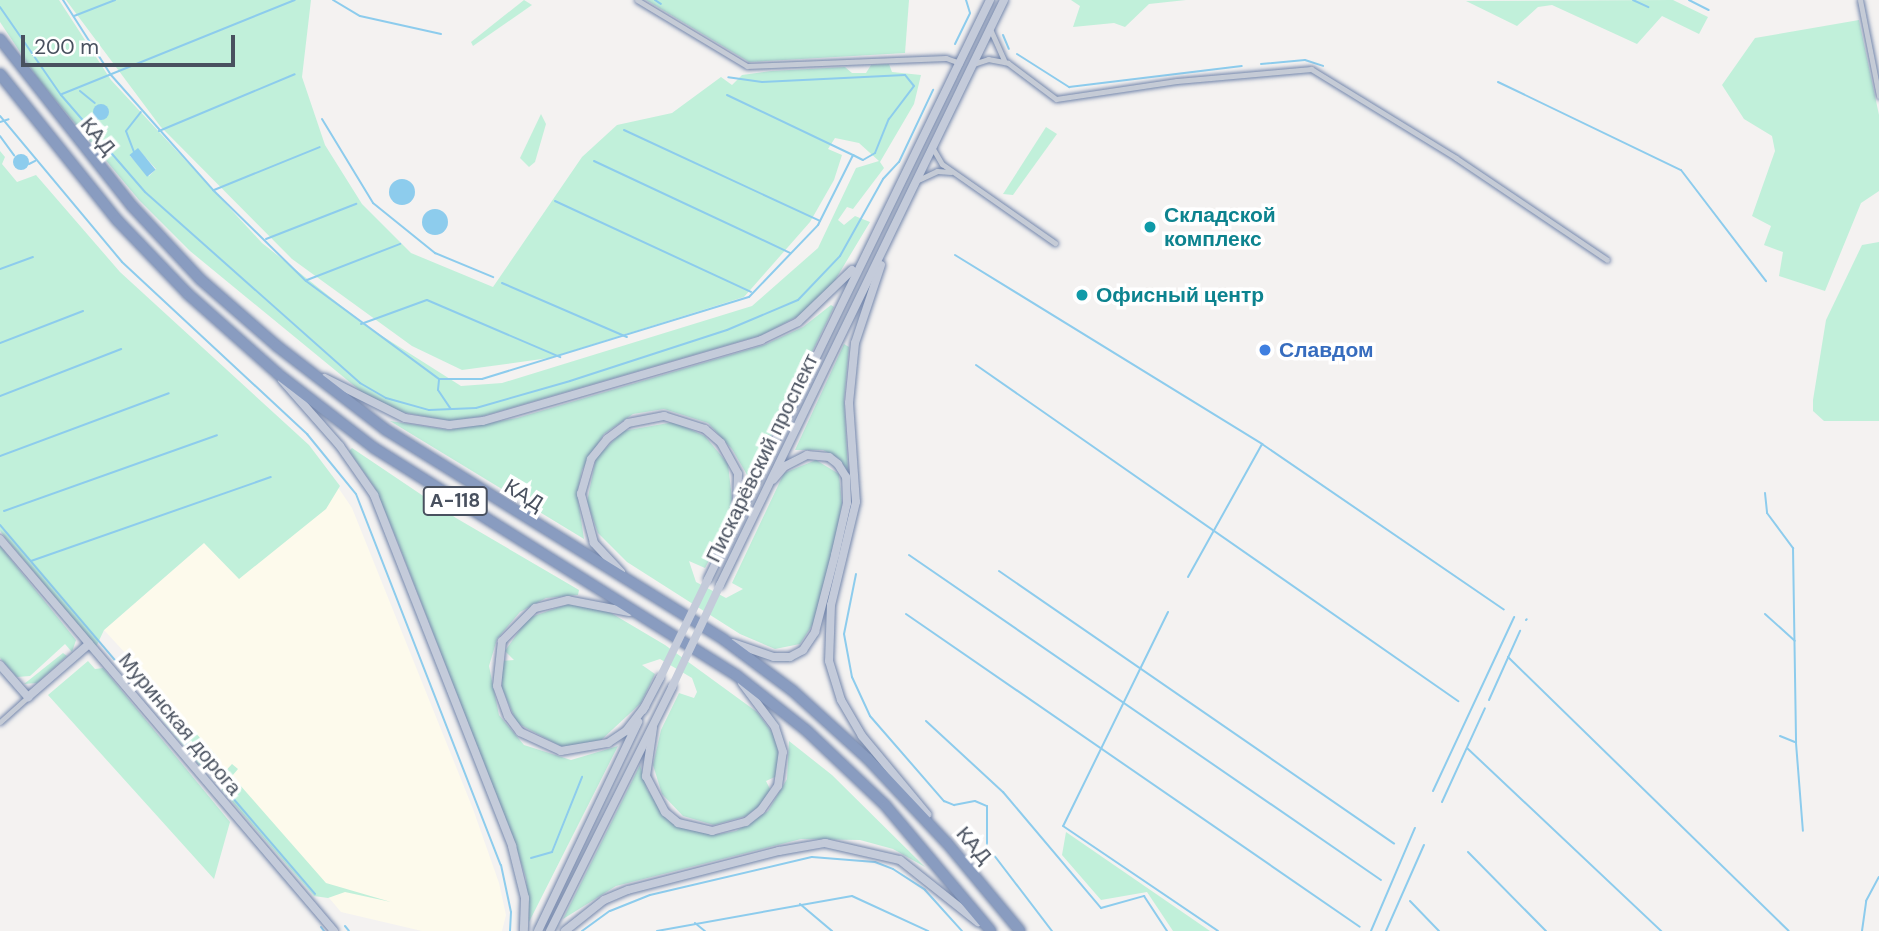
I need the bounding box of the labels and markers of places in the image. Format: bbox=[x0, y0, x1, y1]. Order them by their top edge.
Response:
place label: Складской комплекс bbox=[1164, 202, 1276, 252]
marker: Складской комплекс bbox=[1142, 219, 1158, 235]
place label: Офисный центр bbox=[1096, 282, 1264, 308]
marker: Офисный центр bbox=[1074, 287, 1090, 303]
place label: Славдом bbox=[1279, 337, 1374, 363]
marker: Славдом bbox=[1257, 342, 1273, 358]

